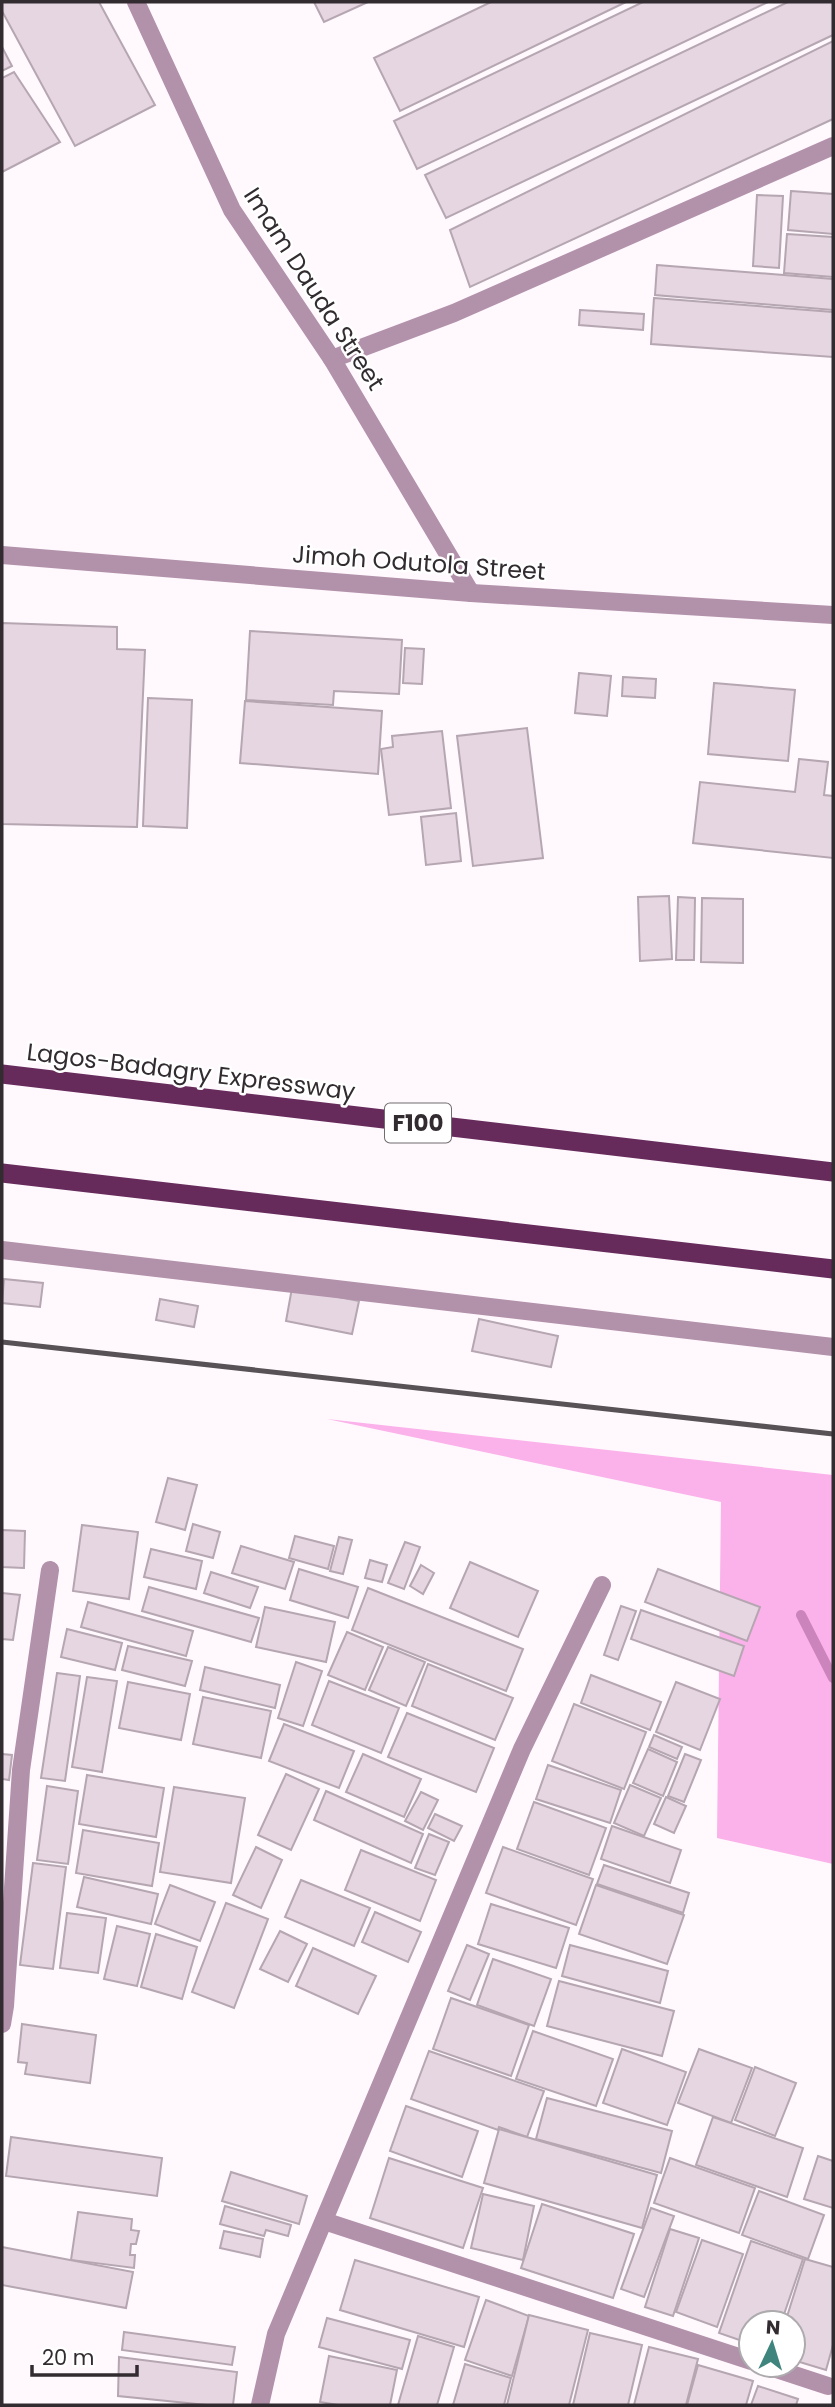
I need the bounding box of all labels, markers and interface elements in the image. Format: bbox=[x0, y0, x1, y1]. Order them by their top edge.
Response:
street label: Imam Dauda Street bbox=[236, 181, 392, 397]
street label: Jimoh Odutola Street bbox=[291, 537, 547, 588]
street label: Lagos-Badagry Expressway bbox=[25, 1035, 358, 1108]
road number: F100 bbox=[385, 1104, 451, 1142]
north arrow bbox=[737, 2309, 807, 2379]
text: N bbox=[765, 2314, 781, 2342]
scale bar bbox=[32, 2334, 136, 2378]
text: 20 m bbox=[42, 2343, 95, 2372]

